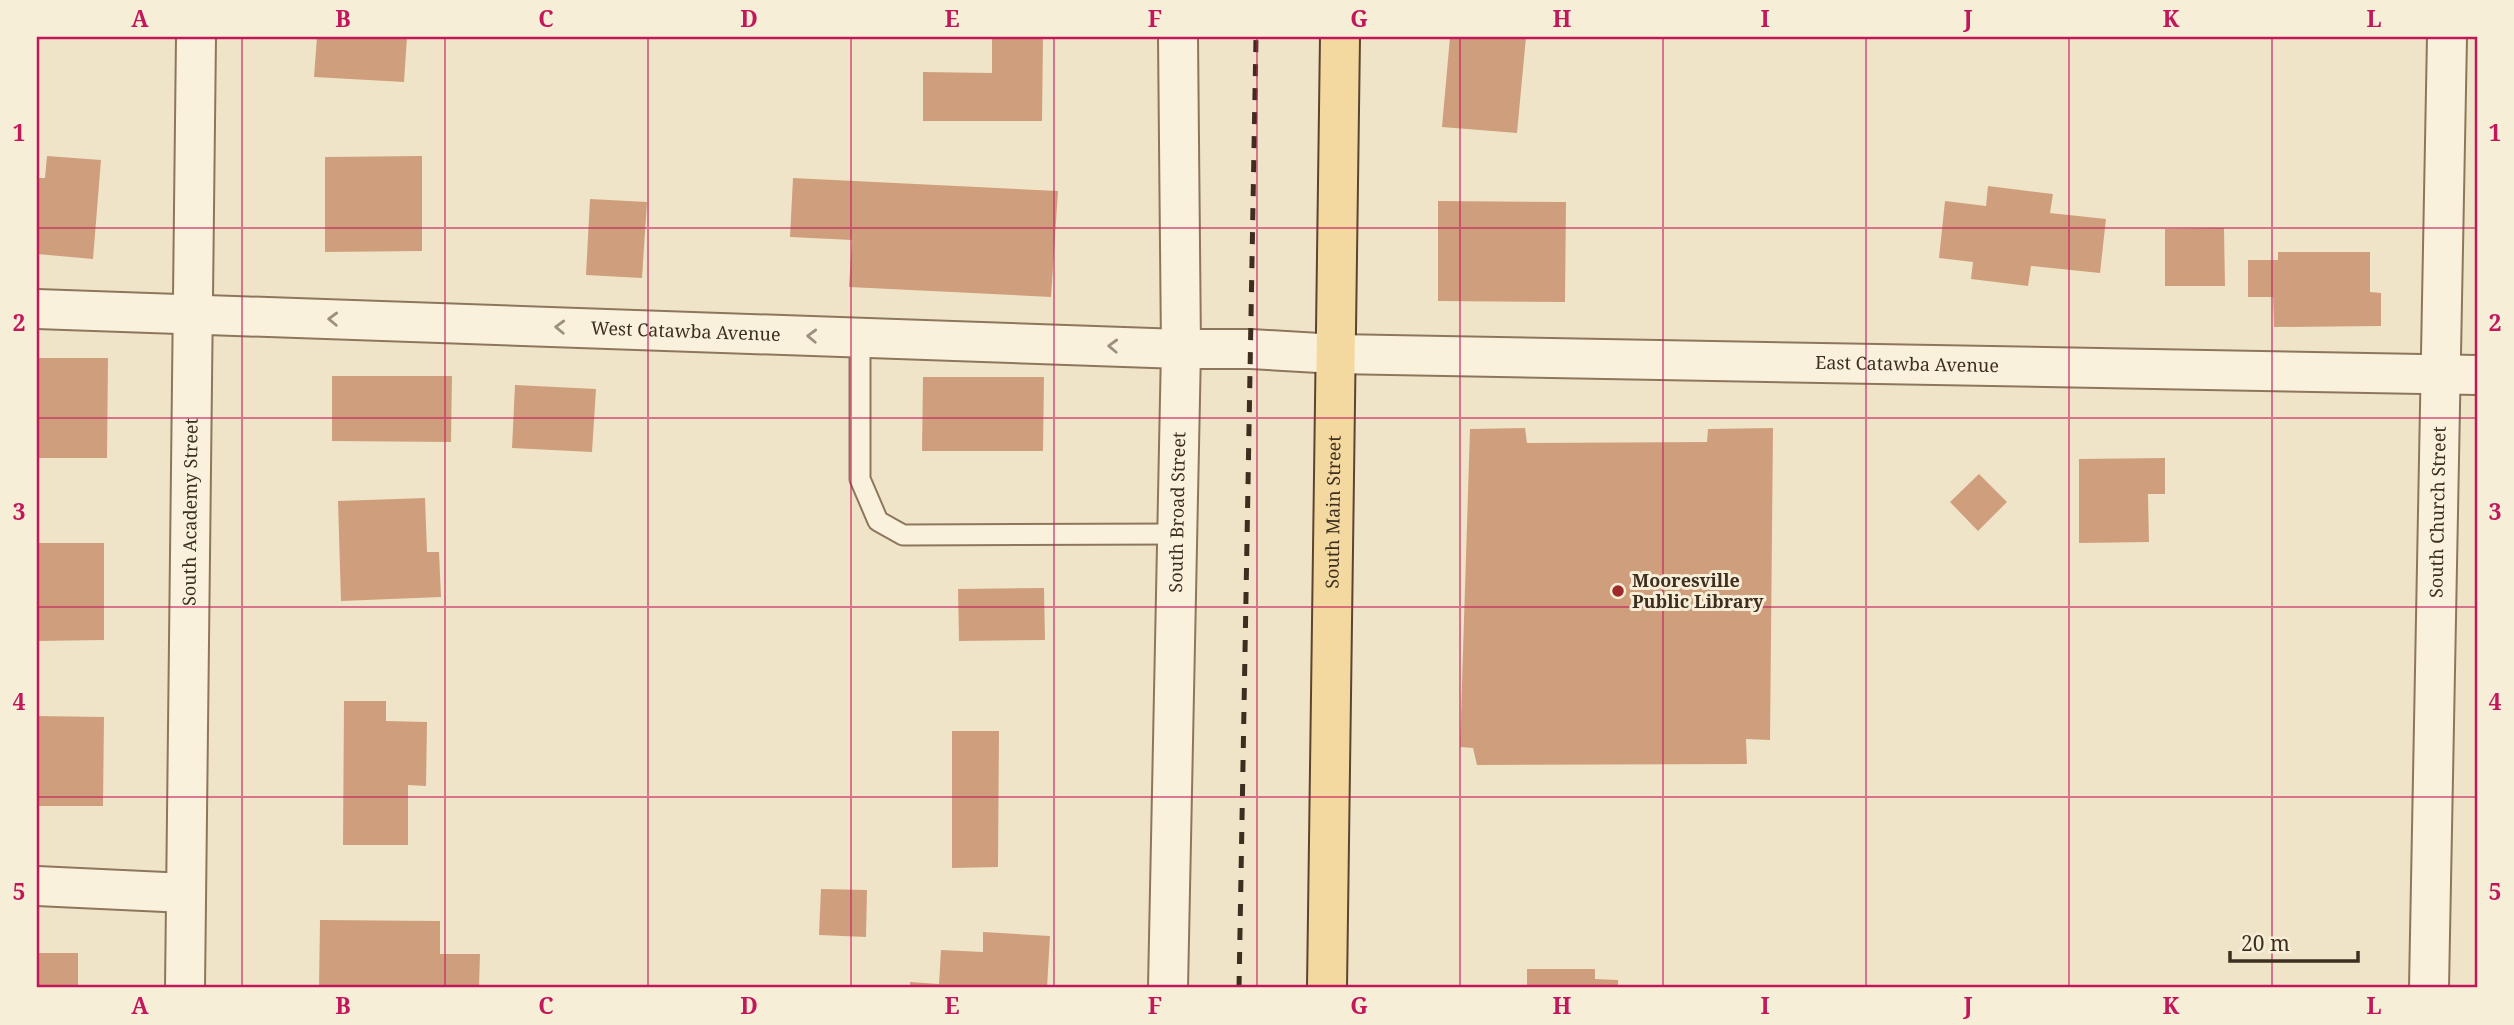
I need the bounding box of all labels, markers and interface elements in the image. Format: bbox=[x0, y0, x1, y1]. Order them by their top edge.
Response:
text: A bbox=[131, 2, 149, 34]
text: B bbox=[335, 2, 351, 34]
text: C bbox=[538, 2, 554, 34]
text: D bbox=[740, 2, 758, 34]
text: E bbox=[944, 2, 960, 34]
text: F bbox=[1148, 2, 1162, 34]
text: G bbox=[1350, 2, 1368, 34]
text: H bbox=[1553, 2, 1572, 34]
text: I bbox=[1760, 2, 1770, 34]
text: J bbox=[1962, 2, 1973, 34]
text: K bbox=[2163, 2, 2180, 34]
text: L bbox=[2366, 2, 2382, 34]
text: 1 bbox=[13, 116, 26, 148]
text: 1 bbox=[2489, 116, 2502, 148]
text: 2 bbox=[13, 306, 26, 338]
text: 2 bbox=[2489, 306, 2502, 338]
one-way arrow bbox=[327, 311, 338, 326]
street label: West Catawba Avenue bbox=[590, 315, 781, 346]
one-way arrow bbox=[554, 319, 565, 334]
one-way arrow bbox=[806, 328, 817, 343]
one-way arrow bbox=[1107, 339, 1118, 354]
street label: East Catawba Avenue bbox=[1815, 350, 1999, 377]
street label: South Academy Street bbox=[176, 418, 203, 606]
street label: South Church Street bbox=[2423, 426, 2451, 598]
street label: South Broad Street bbox=[1163, 431, 1190, 593]
street label: South Main Street bbox=[1319, 435, 1346, 589]
text: 3 bbox=[13, 495, 26, 527]
text: 3 bbox=[2489, 495, 2502, 527]
place label: Mooresville Public Library bbox=[1632, 568, 1764, 613]
marker: Mooresville Public Library bbox=[1610, 583, 1626, 599]
text: 4 bbox=[13, 685, 26, 717]
text: 4 bbox=[2489, 685, 2502, 717]
text: 5 bbox=[13, 875, 26, 907]
text: 5 bbox=[2489, 875, 2502, 907]
scale bar bbox=[2230, 920, 2358, 964]
text: 20 m bbox=[2241, 929, 2290, 957]
text: A bbox=[131, 989, 149, 1021]
text: B bbox=[335, 989, 351, 1021]
text: C bbox=[538, 989, 554, 1021]
text: D bbox=[740, 989, 758, 1021]
text: E bbox=[944, 989, 960, 1021]
text: F bbox=[1148, 989, 1162, 1021]
text: G bbox=[1350, 989, 1368, 1021]
text: H bbox=[1553, 989, 1572, 1021]
text: I bbox=[1760, 989, 1770, 1021]
text: J bbox=[1962, 989, 1973, 1021]
text: K bbox=[2163, 989, 2180, 1021]
text: L bbox=[2366, 989, 2382, 1021]

